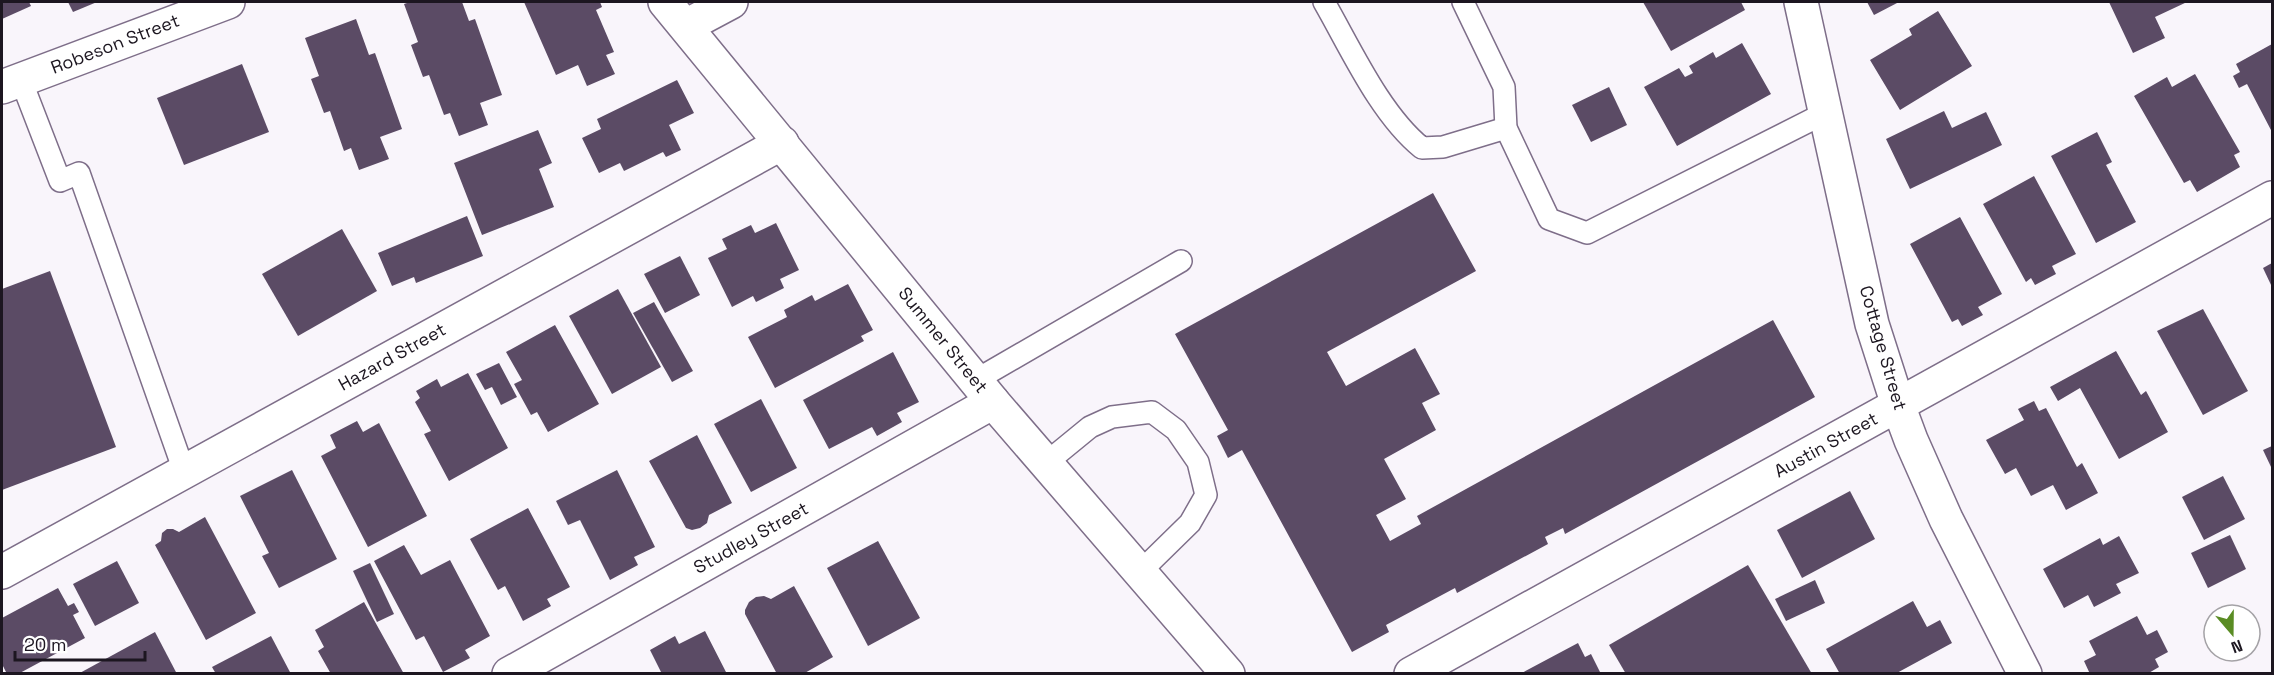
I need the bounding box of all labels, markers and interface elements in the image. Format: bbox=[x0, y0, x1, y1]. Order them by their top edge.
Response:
street label: Robeson Street bbox=[47, 8, 182, 79]
street label: Summer Street bbox=[894, 282, 993, 397]
street label: Cottage Street bbox=[1855, 283, 1912, 413]
street label: Hazard Street bbox=[334, 318, 450, 396]
street label: Austin Street bbox=[1770, 407, 1882, 482]
street label: Studley Street bbox=[689, 497, 812, 579]
north arrow bbox=[2202, 603, 2262, 663]
scale bar bbox=[15, 624, 146, 662]
text: 20 m bbox=[24, 633, 67, 656]
text: N bbox=[2228, 635, 2246, 658]

